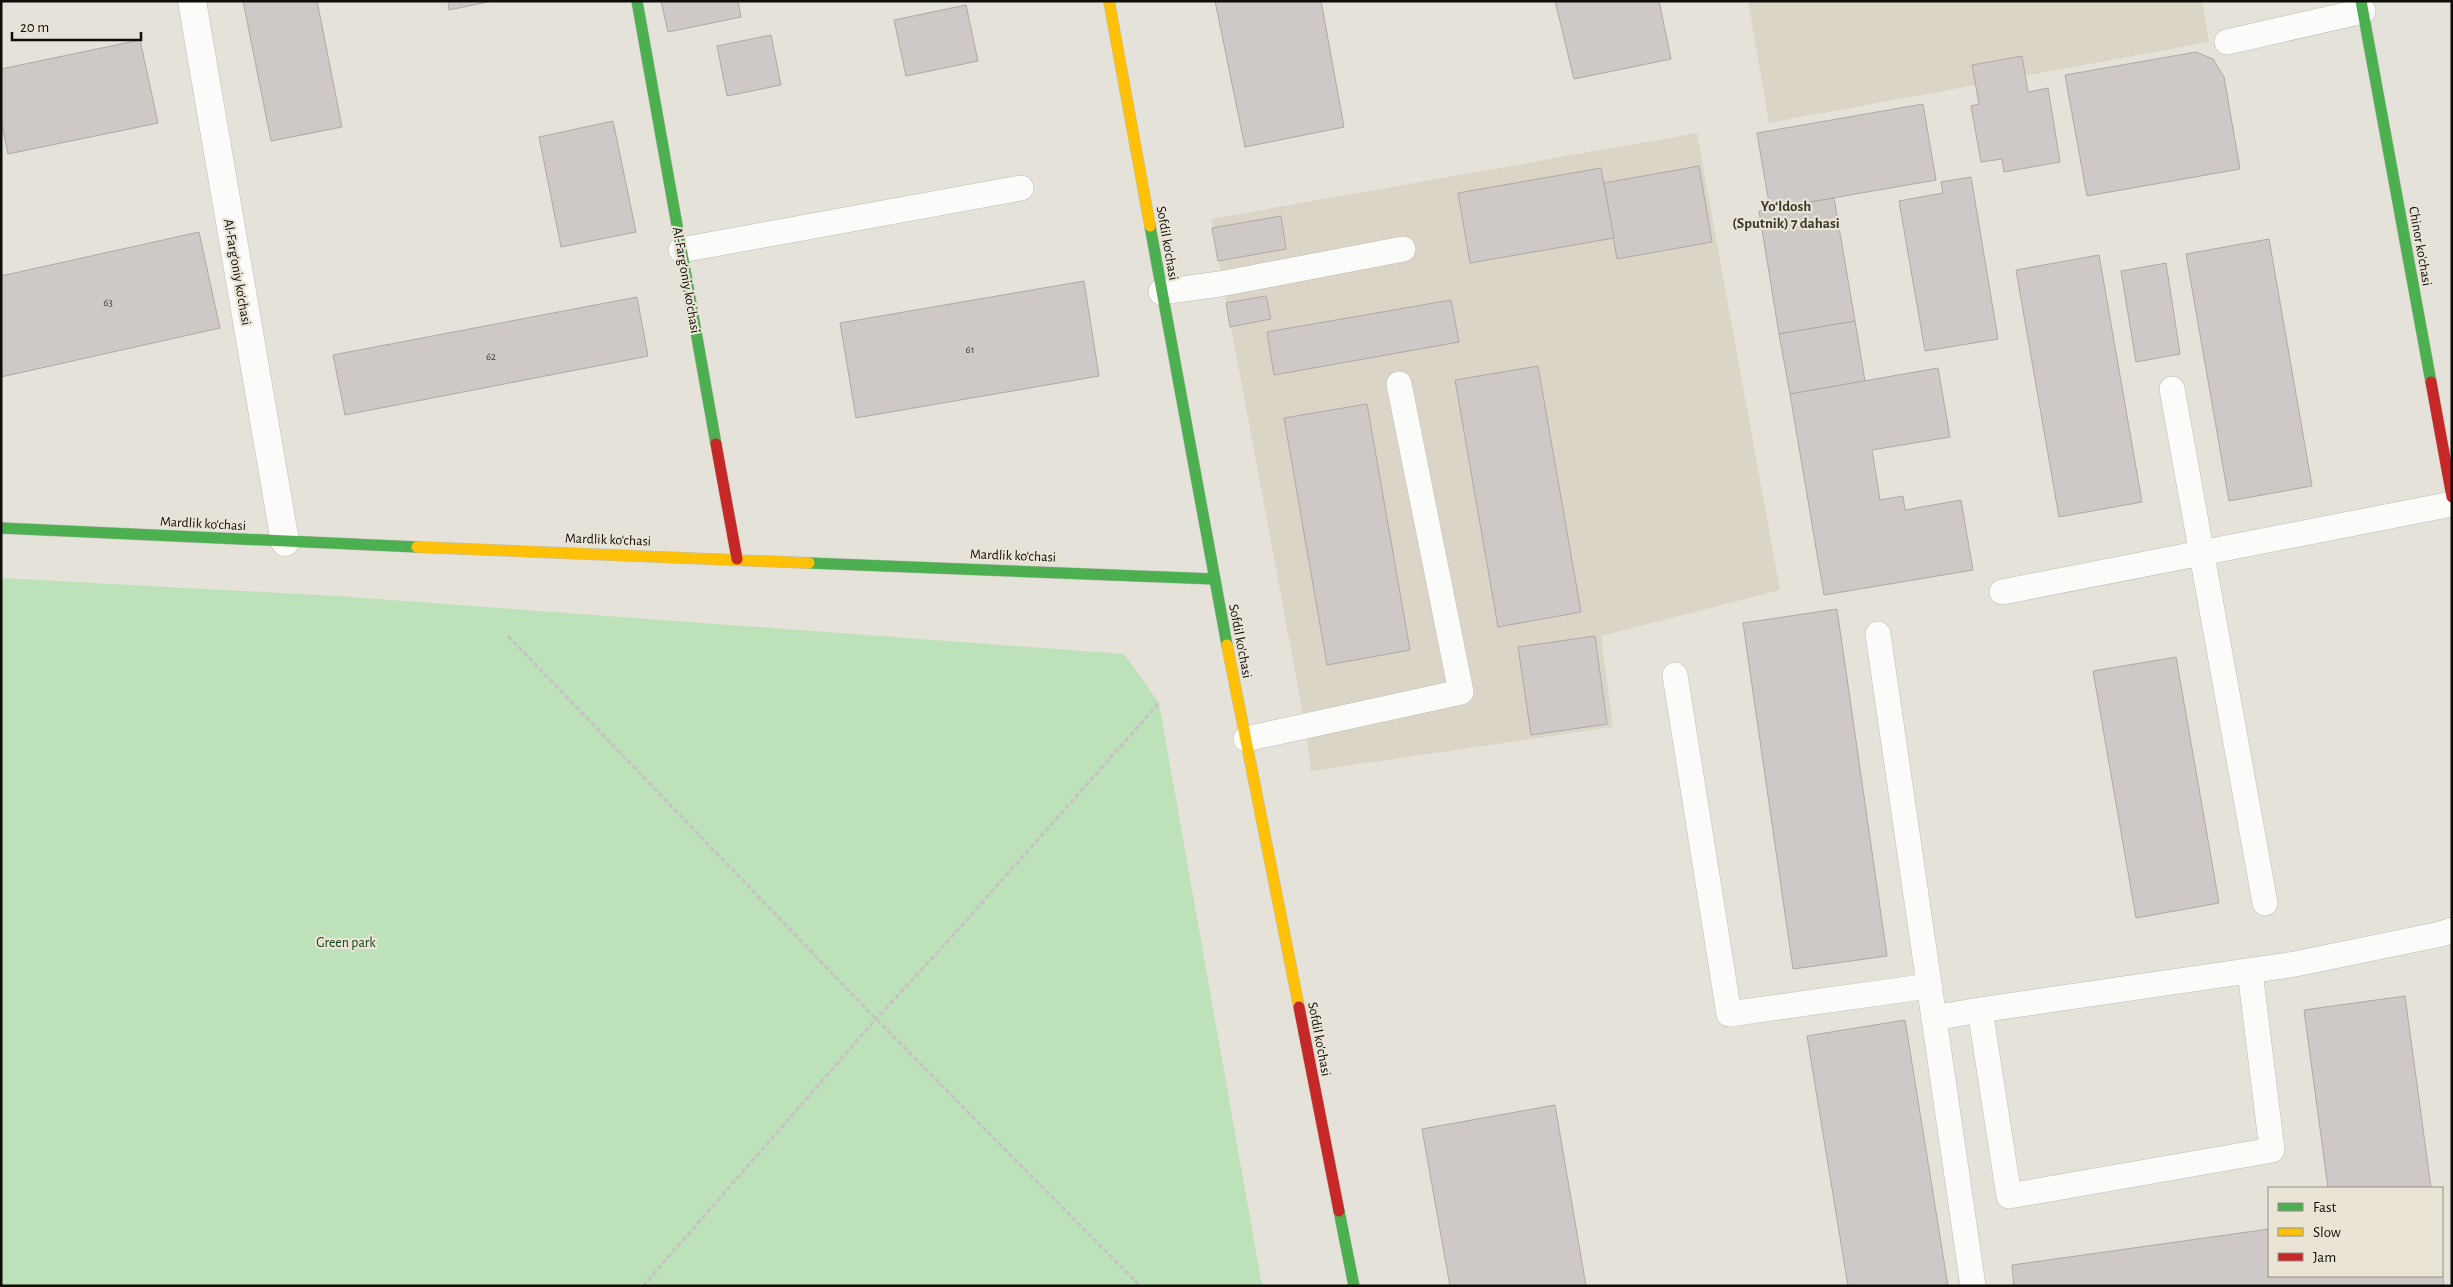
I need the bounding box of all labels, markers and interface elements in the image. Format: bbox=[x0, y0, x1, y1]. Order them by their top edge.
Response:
scale bar bbox=[12, 10, 141, 42]
text: 20 m bbox=[20, 20, 49, 35]
district label: Yo‘ldosh (Sputnik) 7 dahasi bbox=[1732, 199, 1840, 231]
street label: Sofdil ko'chasi bbox=[1154, 205, 1180, 281]
street label: Chinor ko'chasi bbox=[2406, 205, 2434, 287]
street label: Al-Farg‘oniy ko‘chasi bbox=[221, 218, 253, 326]
street label: Al-Farg‘oniy ko‘chasi bbox=[670, 226, 702, 334]
house number: 63 bbox=[103, 297, 113, 308]
house number: 61 bbox=[966, 344, 974, 355]
house number: 62 bbox=[486, 351, 496, 362]
street label: Mardlik ko‘chasi bbox=[159, 515, 246, 533]
street label: Mardlik ko‘chasi bbox=[565, 531, 651, 549]
street label: Mardlik ko‘chasi bbox=[970, 547, 1056, 565]
street label: Sofdil ko'chasi bbox=[1226, 603, 1254, 679]
park label: Green park bbox=[316, 936, 376, 950]
street label: Sofdil ko'chasi bbox=[1305, 1001, 1333, 1077]
legend bbox=[2268, 1187, 2443, 1277]
text: Fast bbox=[2313, 1200, 2337, 1215]
text: Slow bbox=[2313, 1225, 2341, 1240]
text: Jam bbox=[2313, 1250, 2336, 1265]

